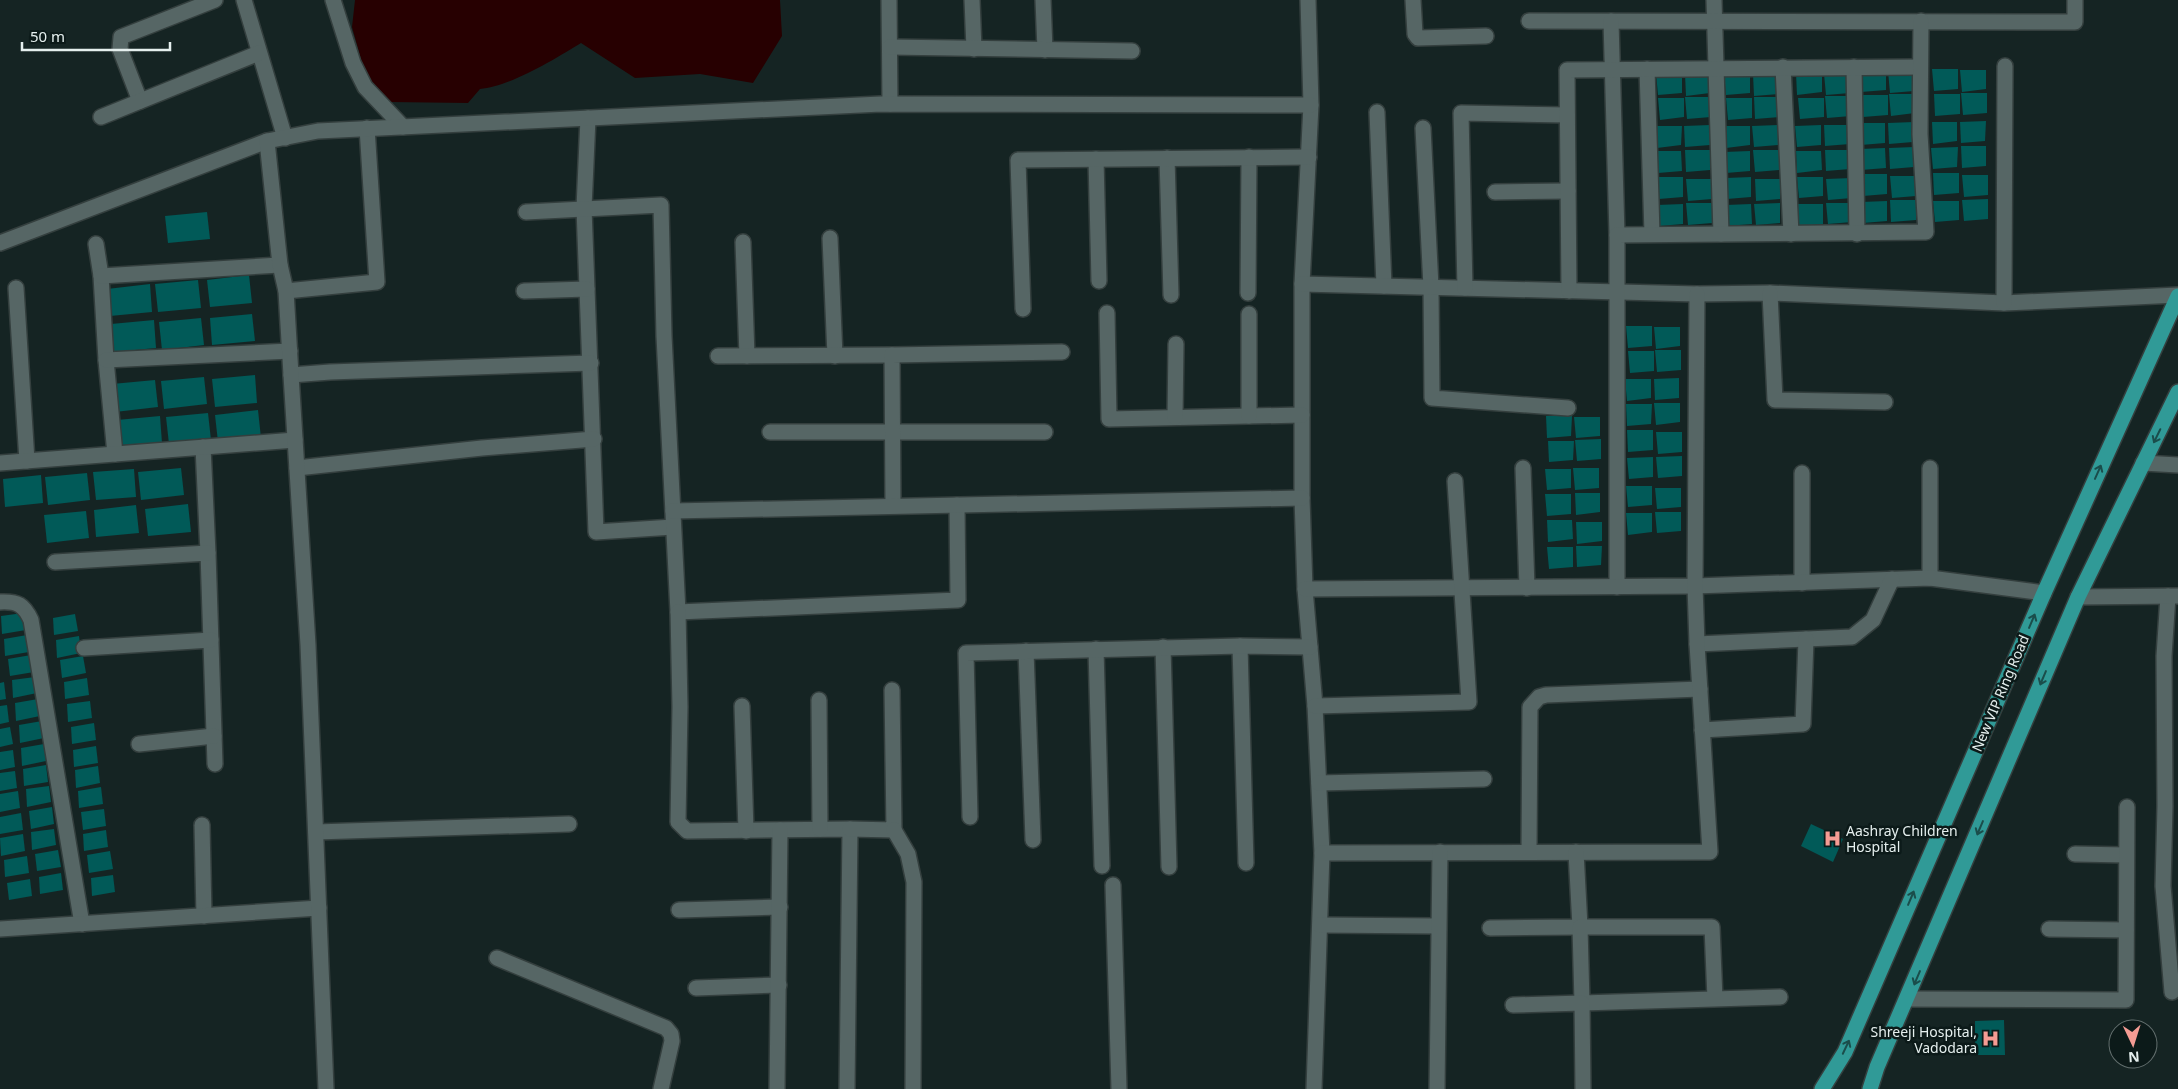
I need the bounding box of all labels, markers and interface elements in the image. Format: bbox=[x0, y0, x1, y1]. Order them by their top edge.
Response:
scale bar bbox=[22, 20, 170, 52]
text: 50 m bbox=[30, 26, 65, 46]
one-way arrow bbox=[2151, 428, 2161, 443]
one-way arrow bbox=[2094, 465, 2104, 480]
one-way arrow bbox=[2027, 614, 2037, 629]
street label: New VIP Ring Road bbox=[1967, 632, 2033, 754]
one-way arrow bbox=[2038, 670, 2048, 685]
one-way arrow bbox=[1975, 820, 1984, 835]
place label: Aashray Children Hospital bbox=[1846, 821, 1958, 856]
hospital icon: Aashray Children Hospital bbox=[1822, 828, 1842, 848]
one-way arrow bbox=[1907, 891, 1917, 906]
one-way arrow bbox=[1911, 970, 1921, 985]
north arrow bbox=[2108, 1019, 2158, 1069]
place label: Shreeji Hospital, Vadodara bbox=[1870, 1022, 1977, 1057]
hospital icon: Shreeji Hospital, Vadodara bbox=[1981, 1029, 2001, 1049]
one-way arrow bbox=[1842, 1040, 1852, 1055]
text: N bbox=[2128, 1048, 2140, 1067]

